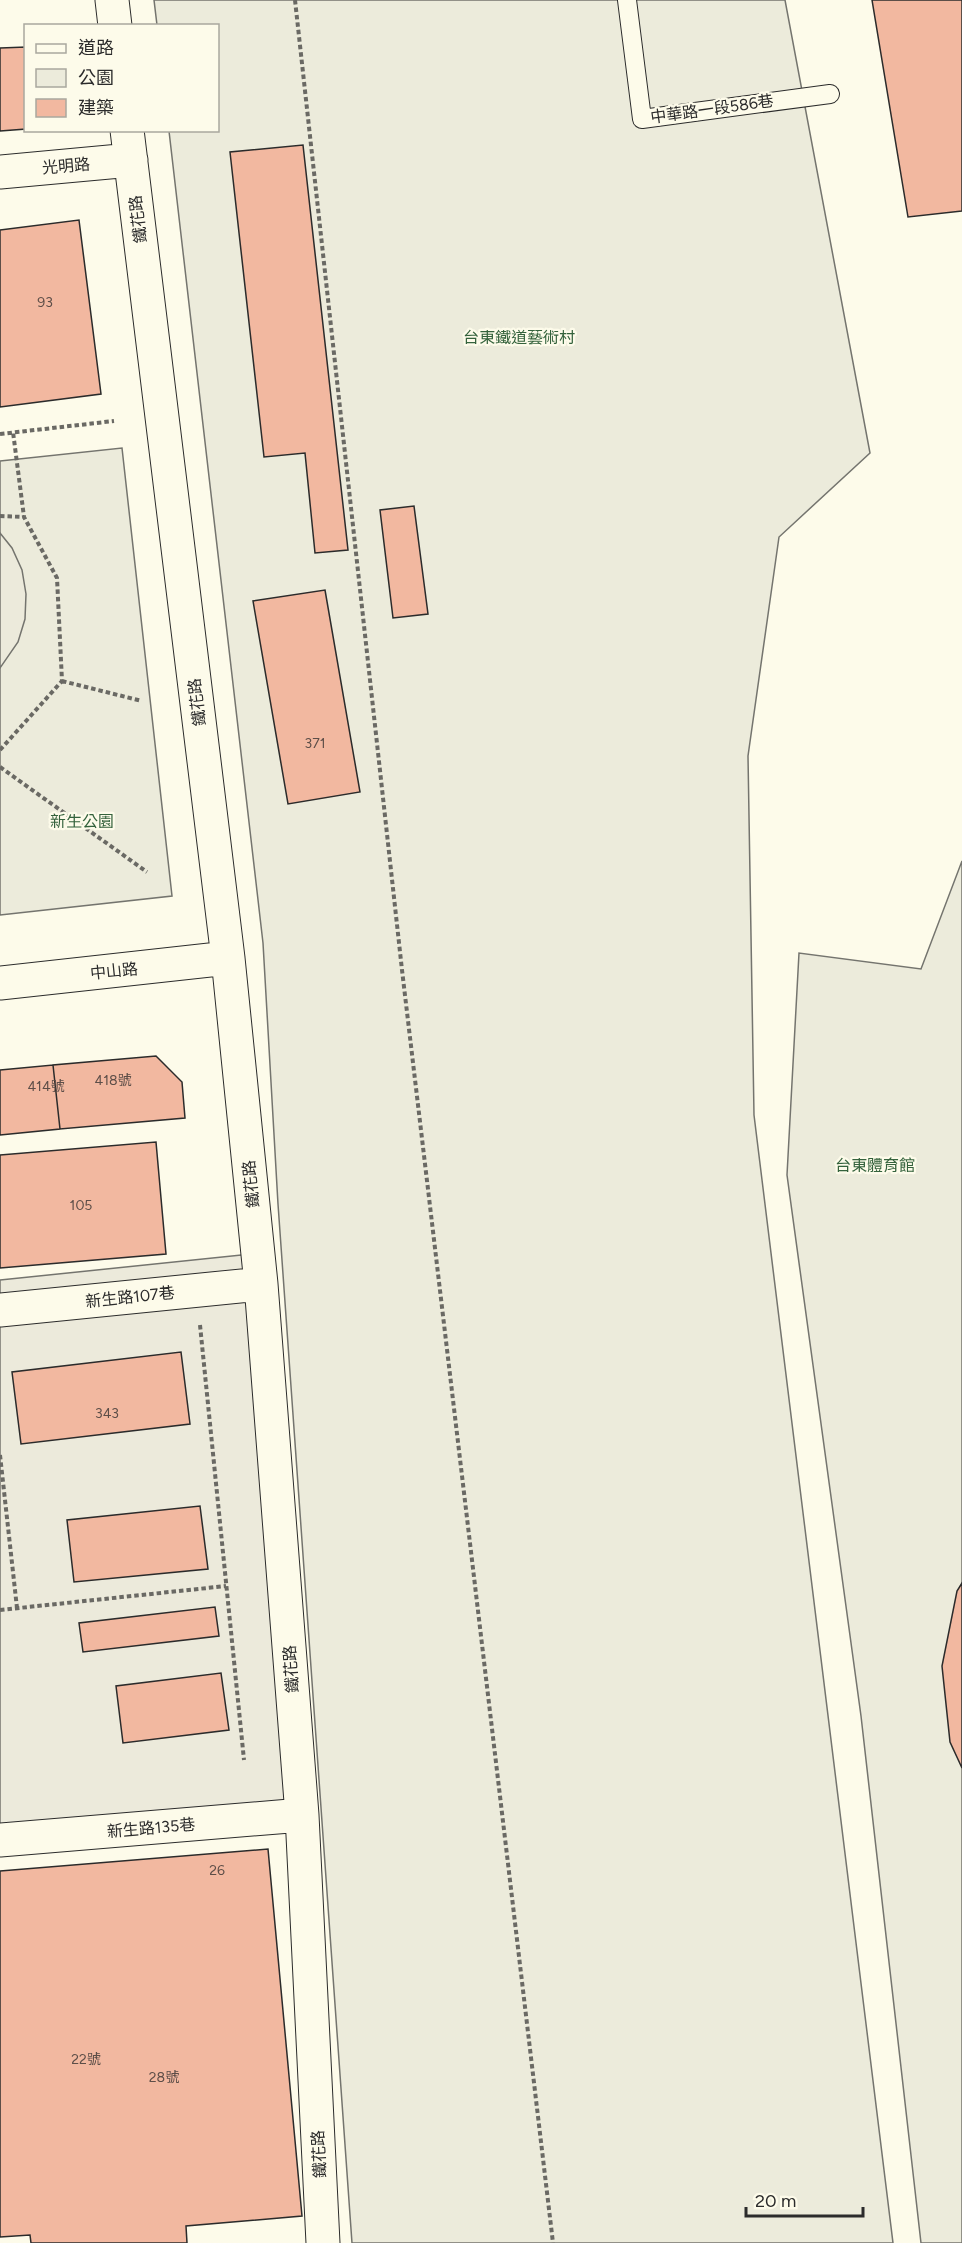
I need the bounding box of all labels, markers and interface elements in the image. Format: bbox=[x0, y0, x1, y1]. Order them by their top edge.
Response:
legend bbox=[24, 24, 219, 132]
text: 道路 bbox=[78, 37, 114, 59]
text: 公園 bbox=[78, 67, 114, 89]
street label: 中華路一段586巷 bbox=[649, 91, 775, 127]
text: 建築 bbox=[78, 97, 114, 119]
street label: 光明路 bbox=[41, 154, 91, 178]
street label: 鐵花路 bbox=[126, 194, 150, 244]
house number: 93 bbox=[37, 294, 53, 311]
park label: 台東鐵道藝術村 bbox=[463, 328, 575, 347]
street label: 鐵花路 bbox=[185, 677, 209, 727]
house number: 371 bbox=[305, 735, 325, 752]
park label: 新生公園 bbox=[50, 812, 114, 831]
street label: 中山路 bbox=[89, 959, 139, 983]
house number: 418號 bbox=[94, 1072, 132, 1089]
house number: 414號 bbox=[27, 1078, 65, 1095]
park label: 台東體育館 bbox=[835, 1156, 915, 1175]
street label: 鐵花路 bbox=[239, 1159, 263, 1209]
house number: 105 bbox=[70, 1197, 92, 1214]
street label: 新生路107巷 bbox=[85, 1283, 175, 1311]
house number: 343 bbox=[95, 1405, 119, 1422]
street label: 鐵花路 bbox=[280, 1644, 302, 1694]
street label: 新生路135巷 bbox=[106, 1815, 196, 1841]
house number: 26 bbox=[209, 1862, 225, 1879]
house number: 22號 bbox=[71, 2051, 101, 2068]
house number: 28號 bbox=[149, 2069, 179, 2086]
street label: 鐵花路 bbox=[308, 2130, 330, 2178]
scale bar bbox=[746, 2180, 863, 2218]
text: 20 m bbox=[755, 2190, 796, 2212]

